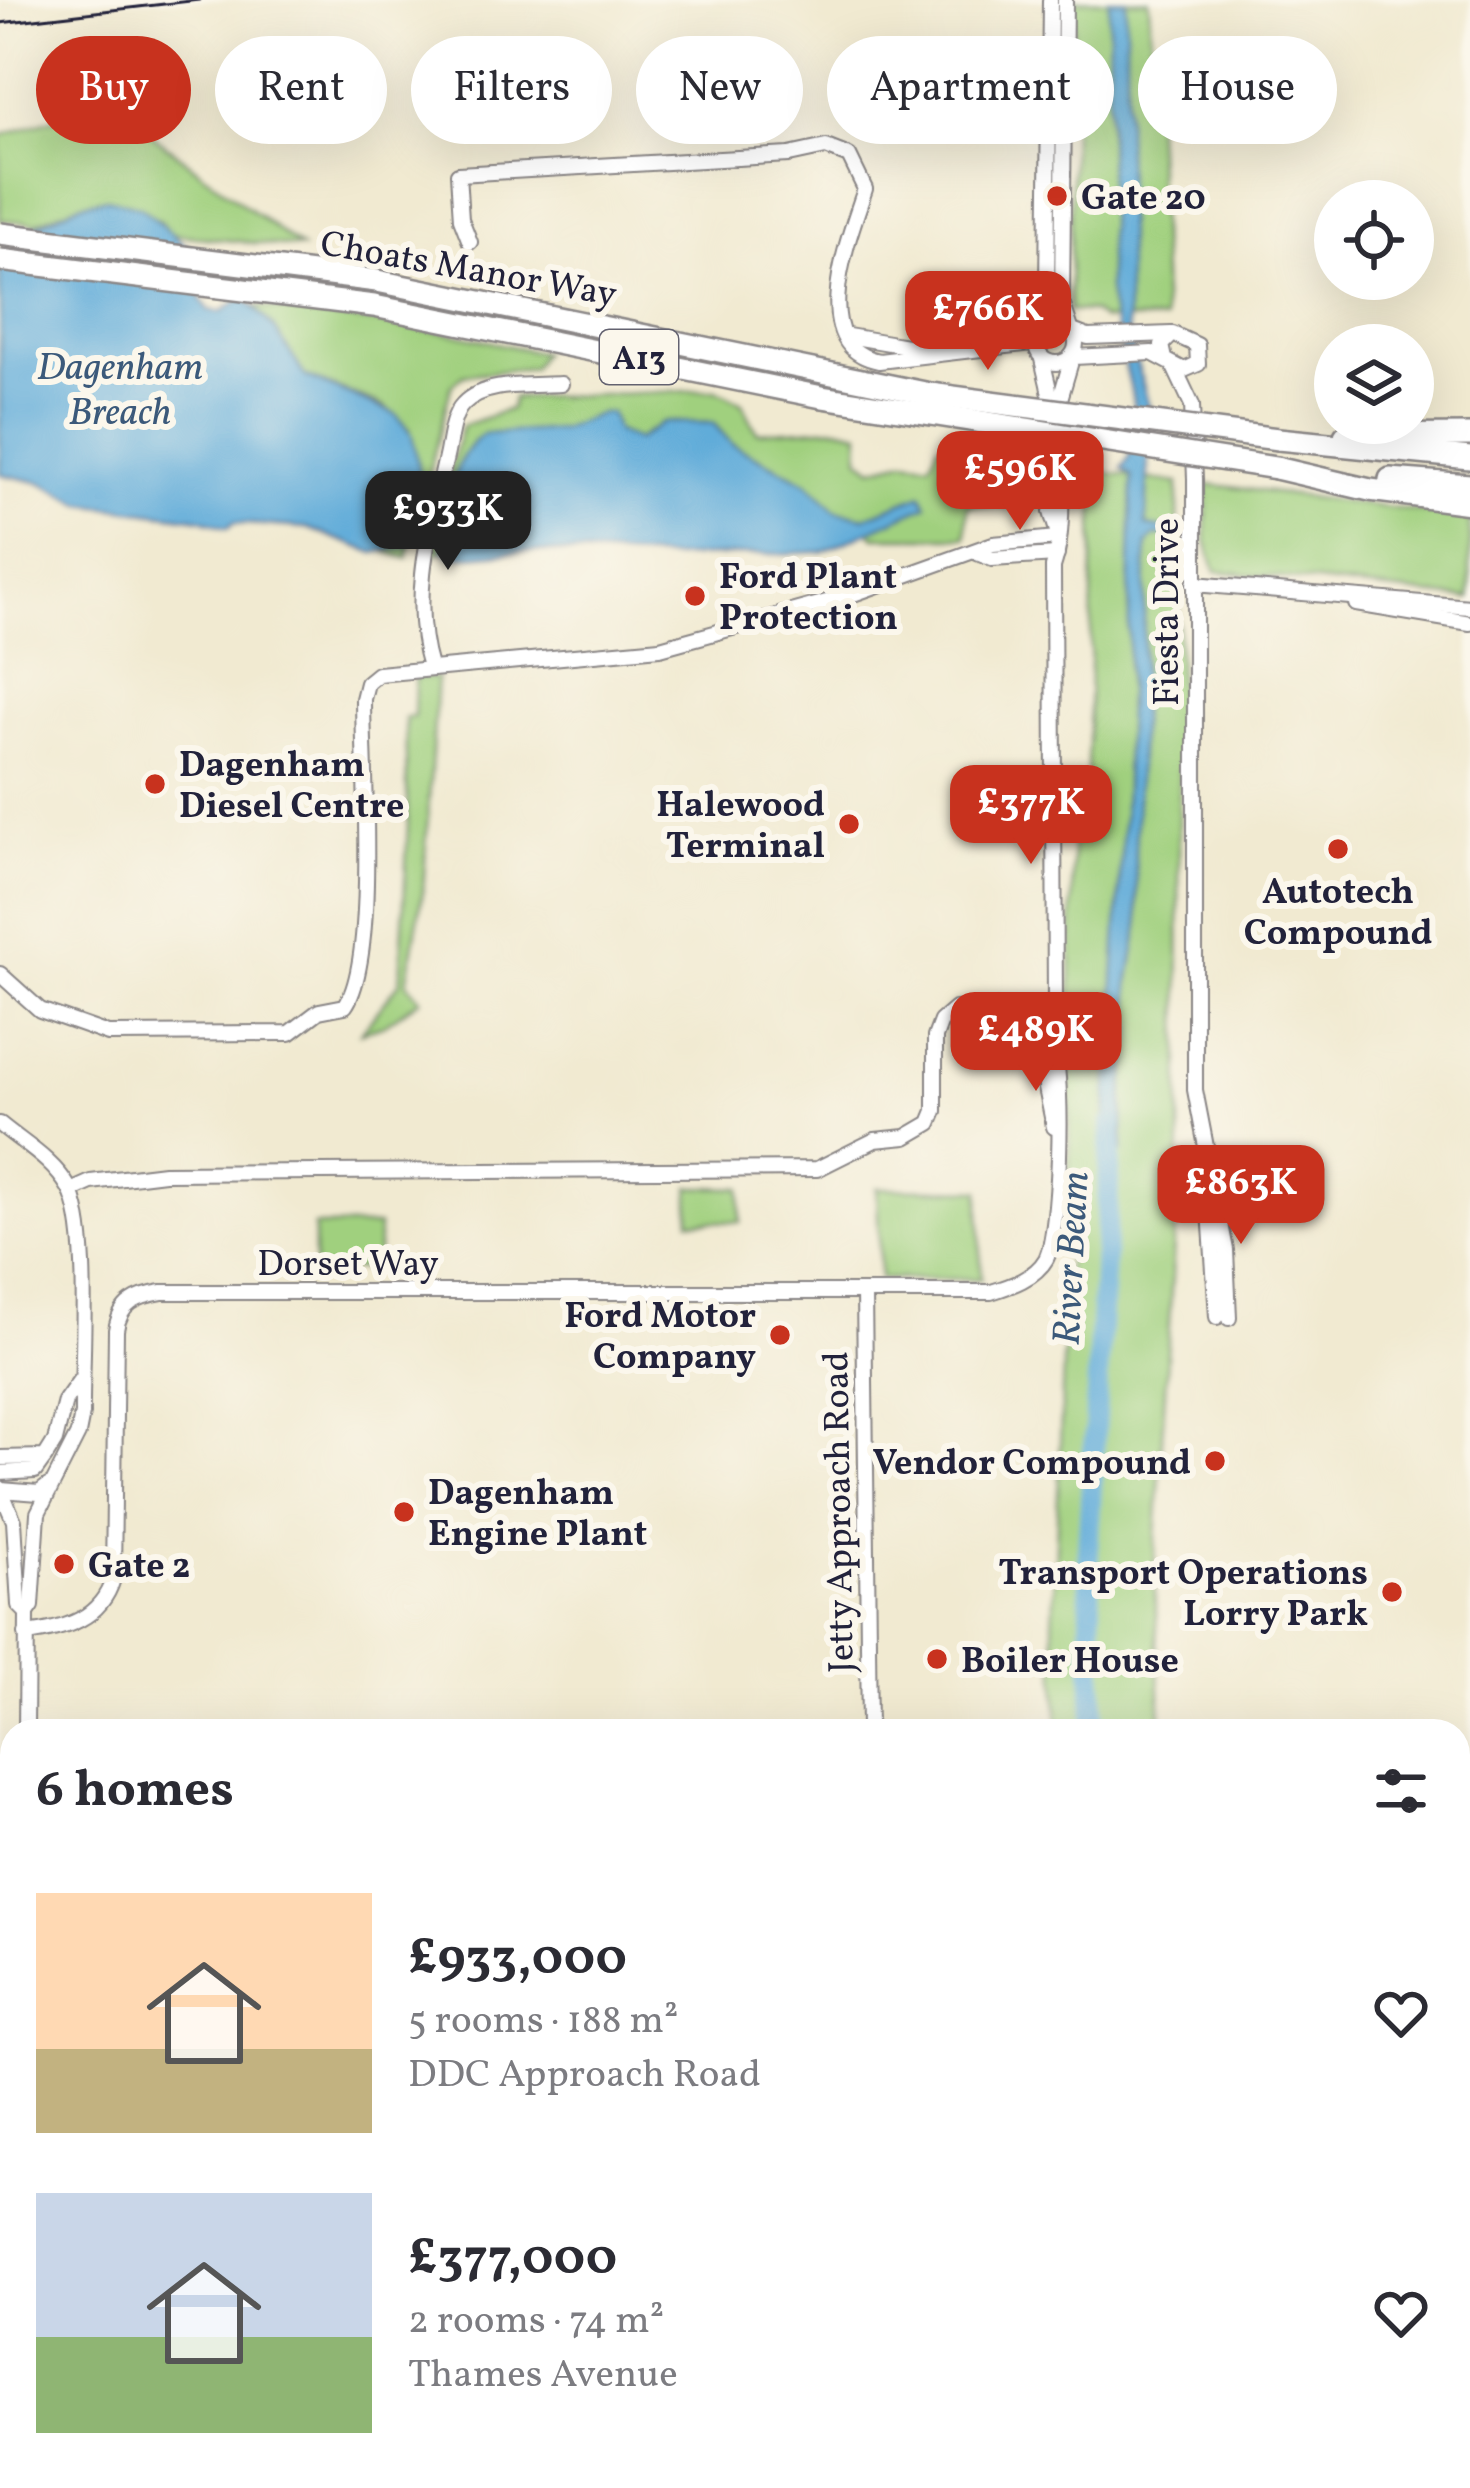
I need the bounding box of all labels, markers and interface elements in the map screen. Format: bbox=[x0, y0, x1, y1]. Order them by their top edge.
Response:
chip: Buy bbox=[36, 36, 191, 144]
chip: Rent bbox=[215, 36, 387, 144]
chip: Filters bbox=[411, 36, 612, 144]
chip: New bbox=[636, 36, 803, 144]
chip: Apartment bbox=[827, 36, 1114, 144]
chip: House bbox=[1138, 36, 1337, 144]
place label: Gate 20 bbox=[1081, 175, 1206, 225]
map controls bbox=[1314, 180, 1434, 444]
button: locate bbox=[1314, 180, 1434, 300]
marker: Gate 20 bbox=[1044, 183, 1070, 209]
street label: Choats Manor Way bbox=[316, 220, 620, 322]
pin: £766K bbox=[904, 271, 1072, 373]
text: £766K bbox=[932, 283, 1044, 337]
button: layers bbox=[1314, 324, 1434, 444]
road number: A13 bbox=[600, 330, 678, 384]
water label: Dagenham Breach bbox=[37, 342, 203, 441]
pin: £596K bbox=[936, 431, 1104, 533]
text: £596K bbox=[964, 443, 1076, 497]
pin: £933K bbox=[364, 471, 532, 573]
text: £933K bbox=[392, 483, 504, 537]
street label: Fiesta Drive bbox=[1144, 518, 1194, 706]
place label: Ford Plant Protection bbox=[719, 554, 898, 645]
marker: Ford Plant Protection bbox=[682, 583, 708, 609]
place label: Dagenham Diesel Centre bbox=[179, 742, 405, 833]
pin: £377K bbox=[947, 765, 1115, 867]
marker: Dagenham Diesel Centre bbox=[142, 771, 168, 797]
text: £377K bbox=[977, 777, 1085, 831]
place label: Halewood Terminal bbox=[656, 782, 825, 873]
marker: Halewood Terminal bbox=[836, 811, 862, 837]
marker: Autotech Compound bbox=[1325, 836, 1351, 862]
place label: Autotech Compound bbox=[1244, 869, 1432, 960]
pin: £489K bbox=[952, 992, 1120, 1094]
text: £489K bbox=[978, 1004, 1094, 1058]
pin: £863K bbox=[1157, 1145, 1325, 1247]
text: £863K bbox=[1184, 1157, 1298, 1211]
water label: River Beam bbox=[1041, 1170, 1105, 1347]
street label: Dorset Way bbox=[257, 1241, 439, 1291]
place label: Ford Motor Company bbox=[564, 1293, 756, 1384]
marker: Ford Motor Company bbox=[767, 1322, 793, 1348]
street label: Jetty Approach Road bbox=[813, 1351, 869, 1673]
place label: Vendor Compound bbox=[873, 1440, 1191, 1490]
marker: Vendor Compound bbox=[1202, 1448, 1228, 1474]
place label: Dagenham Engine Plant bbox=[428, 1470, 647, 1561]
marker: Dagenham Engine Plant bbox=[391, 1499, 417, 1525]
place label: Gate 2 bbox=[88, 1543, 191, 1593]
place label: Transport Operations Lorry Park bbox=[998, 1550, 1368, 1641]
marker: Gate 2 bbox=[51, 1551, 77, 1577]
marker: Transport Operations Lorry Park bbox=[1379, 1579, 1405, 1605]
place label: Boiler House bbox=[961, 1638, 1179, 1688]
marker: Boiler House bbox=[924, 1646, 950, 1672]
text: 6 homes bbox=[36, 1756, 234, 1827]
icon: filters bbox=[1368, 1758, 1434, 1824]
text: £933,000 bbox=[408, 1924, 627, 1995]
icon: home bbox=[132, 1941, 276, 2085]
icon: heart bbox=[1368, 1980, 1434, 2046]
text: 5 rooms · 188 m² bbox=[408, 1995, 678, 2049]
text: DDC Approach Road bbox=[408, 2049, 761, 2103]
text: £377,000 bbox=[408, 2224, 617, 2295]
icon: home bbox=[132, 2241, 276, 2385]
icon: heart bbox=[1368, 2280, 1434, 2346]
text: 2 rooms · 74 m² bbox=[408, 2295, 664, 2349]
text: Thames Avenue bbox=[408, 2349, 678, 2403]

